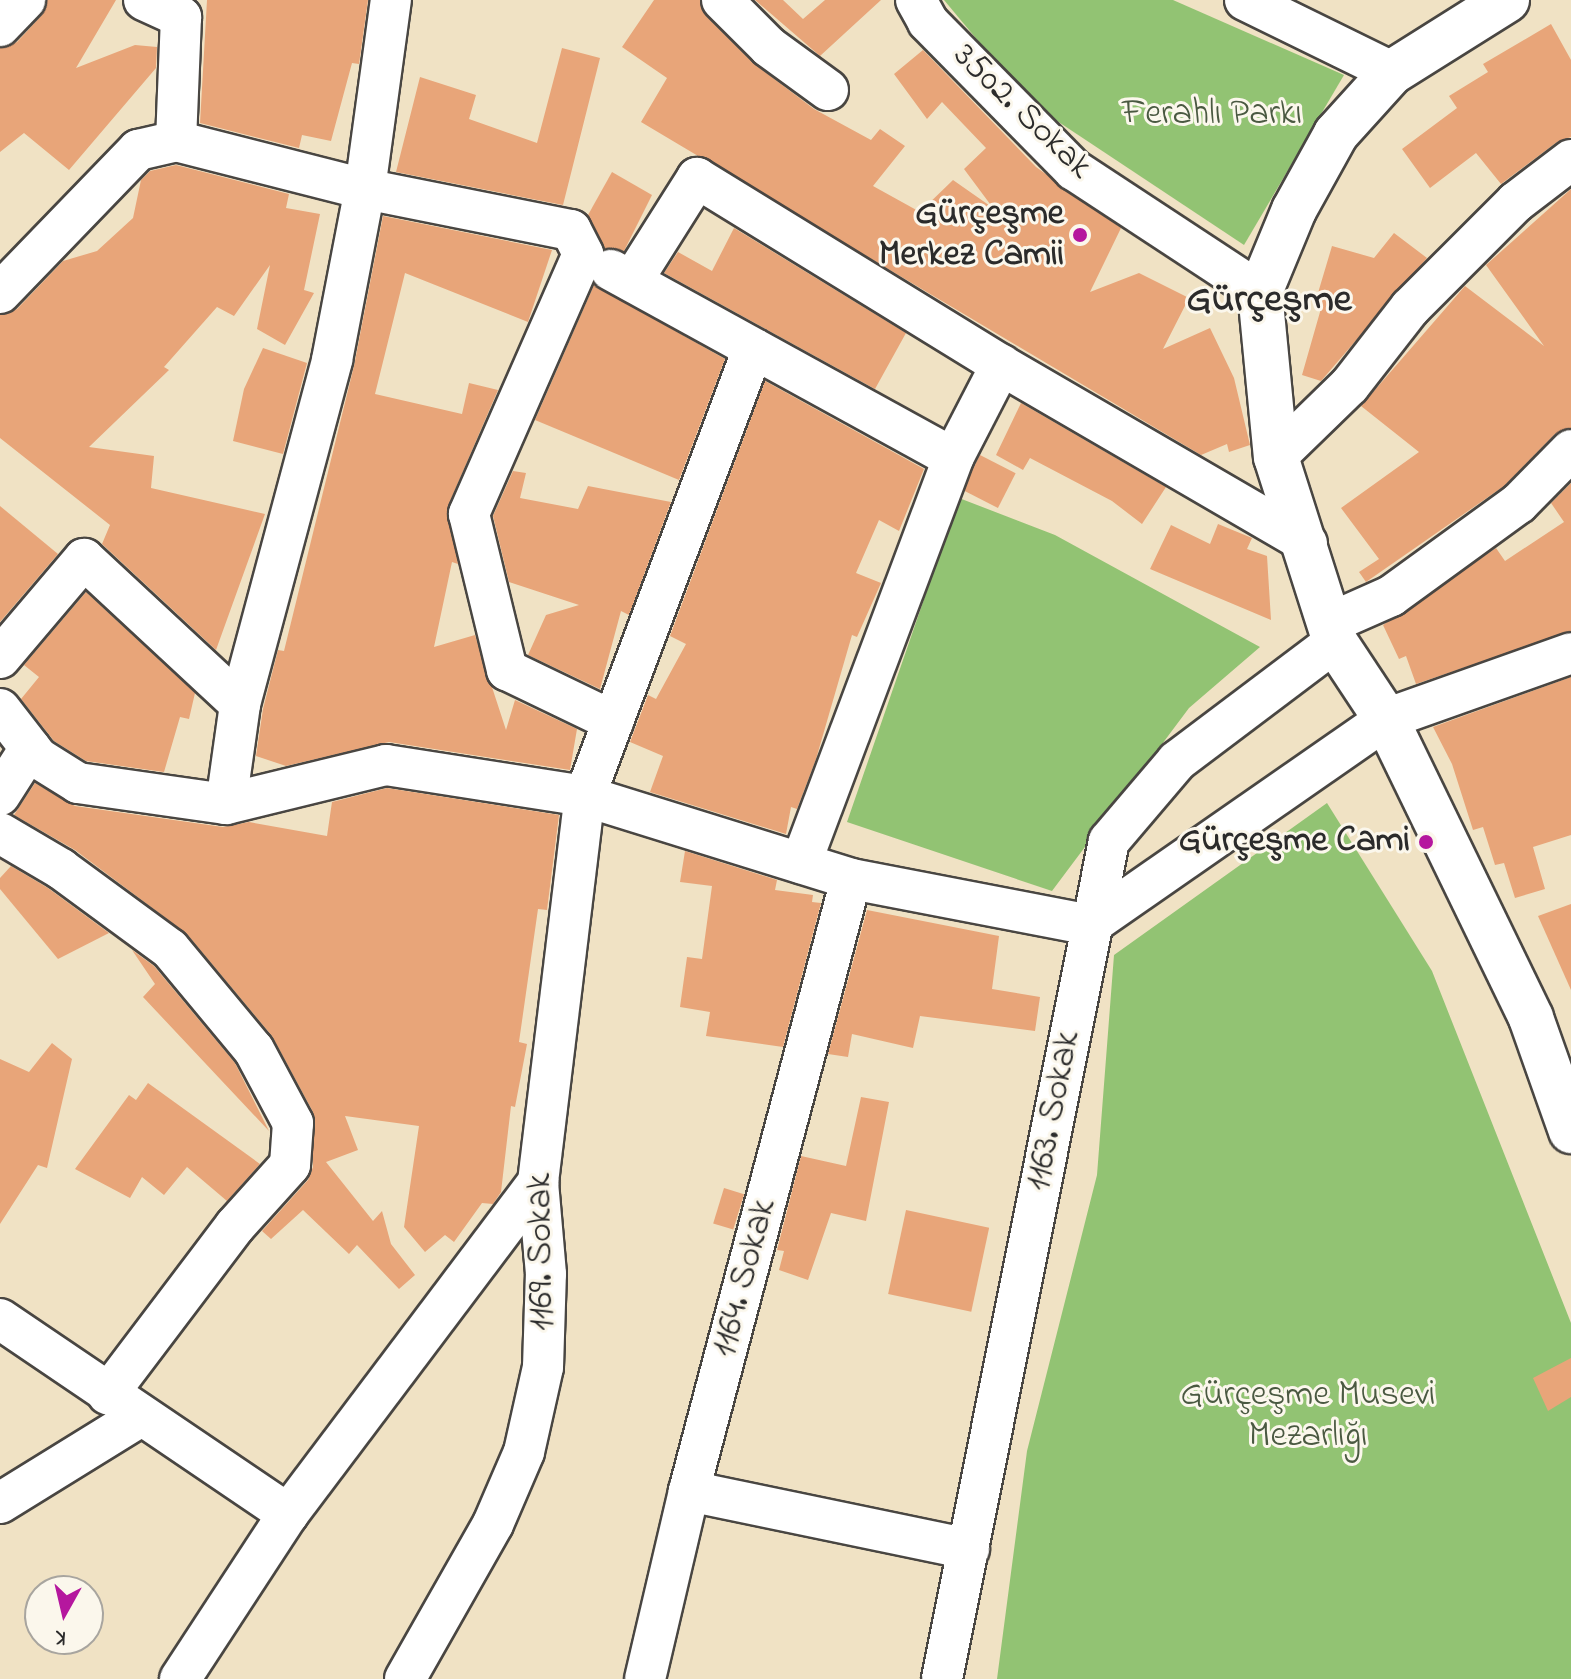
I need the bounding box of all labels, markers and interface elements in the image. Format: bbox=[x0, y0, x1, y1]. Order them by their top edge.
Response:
street label: 3502. Sokak bbox=[943, 35, 1101, 189]
park label: Ferahlı Parkı bbox=[1122, 93, 1302, 137]
place label: Gürçeşme Merkez Camii bbox=[879, 192, 1064, 277]
marker: Gürçeşme Merkez Camii bbox=[1071, 226, 1089, 244]
district label: Gürçeşme bbox=[1186, 277, 1352, 325]
place label: Gürçeşme Cami bbox=[1179, 820, 1410, 864]
marker: Gürçeşme Cami bbox=[1417, 833, 1435, 851]
street label: 1163. Sokak bbox=[1017, 1028, 1091, 1194]
street label: 1169. Sokak bbox=[519, 1173, 565, 1331]
street label: 1164. Sokak bbox=[703, 1194, 787, 1362]
park label: Gürçeşme Musevi Mezarlığı bbox=[1181, 1373, 1435, 1458]
north arrow bbox=[24, 1575, 104, 1655]
text: K bbox=[53, 1620, 68, 1653]

